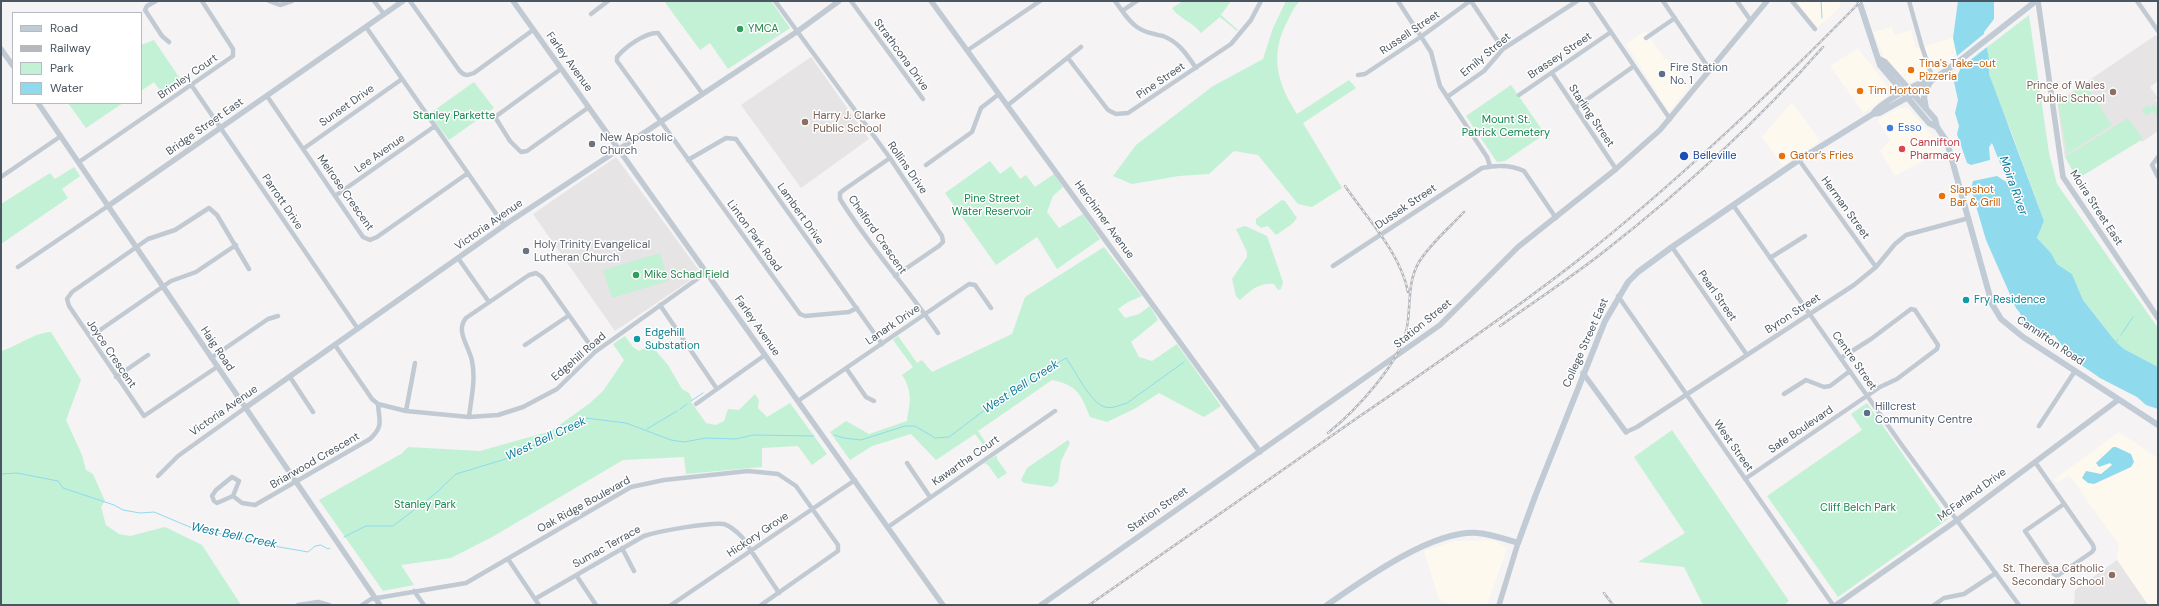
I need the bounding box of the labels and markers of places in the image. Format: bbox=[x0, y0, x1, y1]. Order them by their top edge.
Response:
place label: YMCA bbox=[748, 22, 779, 36]
marker: YMCA bbox=[735, 24, 745, 34]
place label: Tina's Take-out Pizzeria bbox=[1919, 57, 1996, 83]
place label: Fire Station No. 1 bbox=[1670, 61, 1728, 87]
marker: Tina's Take-out Pizzeria bbox=[1906, 65, 1916, 75]
marker: Fire Station No. 1 bbox=[1657, 69, 1667, 79]
place label: Prince of Wales Public School bbox=[2027, 79, 2105, 105]
place label: Tim Hortons bbox=[1868, 84, 1930, 98]
marker: Tim Hortons bbox=[1855, 86, 1865, 96]
marker: Prince of Wales Public School bbox=[2108, 87, 2118, 97]
place label: Harry J. Clarke Public School bbox=[813, 109, 886, 135]
marker: Harry J. Clarke Public School bbox=[800, 117, 810, 127]
place label: Esso bbox=[1898, 121, 1922, 135]
marker: Esso bbox=[1885, 123, 1895, 133]
place label: New Apostolic Church bbox=[600, 131, 673, 157]
place label: Cannifton Pharmacy bbox=[1910, 136, 1961, 162]
marker: New Apostolic Church bbox=[587, 139, 597, 149]
marker: Cannifton Pharmacy bbox=[1897, 144, 1907, 154]
place label: Belleville bbox=[1693, 149, 1736, 163]
place label: Gator’s Fries bbox=[1790, 149, 1854, 163]
marker: Belleville bbox=[1678, 150, 1690, 162]
marker: Gator’s Fries bbox=[1777, 151, 1787, 161]
place label: Slapshot Bar & Grill bbox=[1950, 183, 2001, 209]
marker: Slapshot Bar & Grill bbox=[1937, 191, 1947, 201]
place label: Holy Trinity Evangelical Lutheran Church bbox=[534, 238, 650, 264]
marker: Holy Trinity Evangelical Lutheran Church bbox=[521, 246, 531, 256]
place label: Mike Schad Field bbox=[644, 268, 729, 282]
marker: Mike Schad Field bbox=[631, 270, 641, 280]
place label: Fry Residence bbox=[1974, 293, 2046, 307]
marker: Fry Residence bbox=[1961, 295, 1971, 305]
place label: Edgehill Substation bbox=[645, 326, 700, 352]
marker: Edgehill Substation bbox=[632, 334, 642, 344]
place label: Hillcrest Community Centre bbox=[1875, 400, 1972, 426]
marker: Hillcrest Community Centre bbox=[1862, 408, 1872, 418]
place label: St. Theresa Catholic Secondary School bbox=[2003, 562, 2104, 588]
marker: St. Theresa Catholic Secondary School bbox=[2107, 570, 2117, 580]

